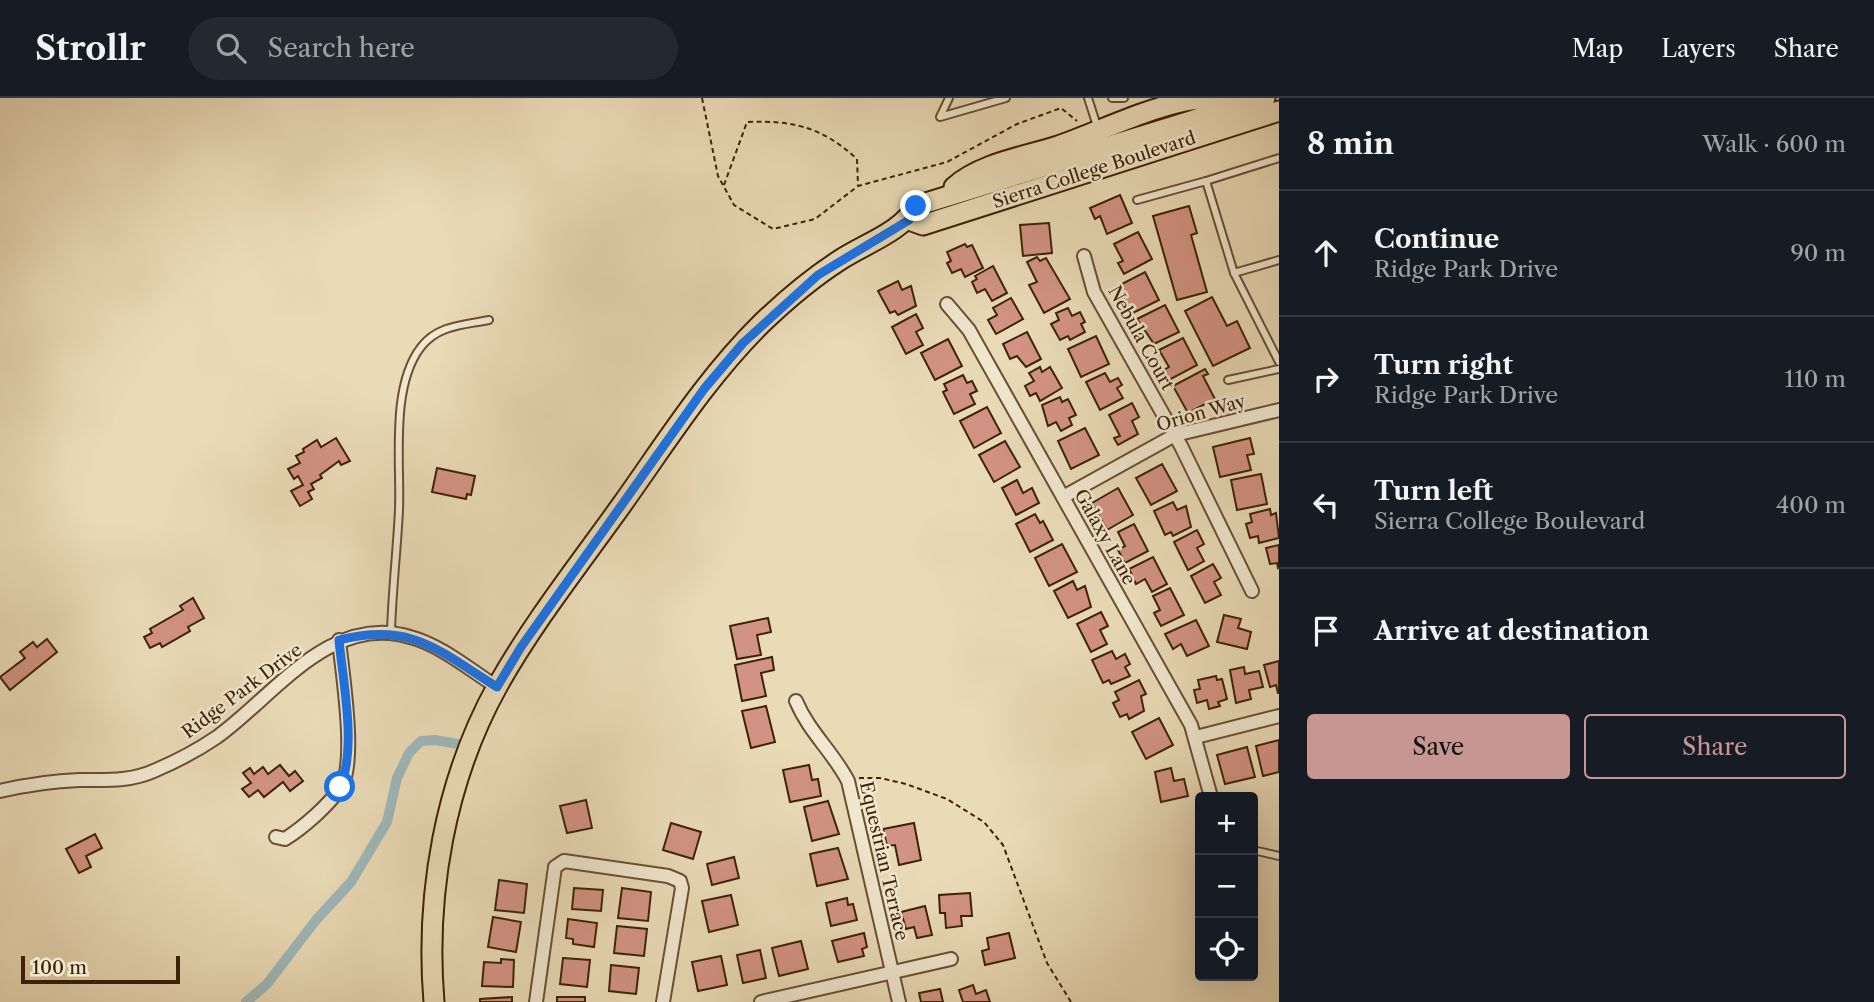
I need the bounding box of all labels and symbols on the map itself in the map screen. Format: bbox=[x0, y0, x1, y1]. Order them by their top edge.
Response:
street label: Sierra College Boulevard bbox=[990, 127, 1198, 213]
route end bbox=[900, 190, 931, 221]
street label: Nebula Court bbox=[1103, 282, 1179, 395]
street label: Orion Way bbox=[1154, 390, 1249, 436]
street label: Galaxy Lane bbox=[1070, 485, 1140, 589]
street label: Ridge Park Drive bbox=[178, 639, 306, 743]
route start bbox=[324, 771, 355, 802]
street label: Equestrian Terrace bbox=[855, 779, 913, 943]
scale bar bbox=[21, 953, 180, 985]

